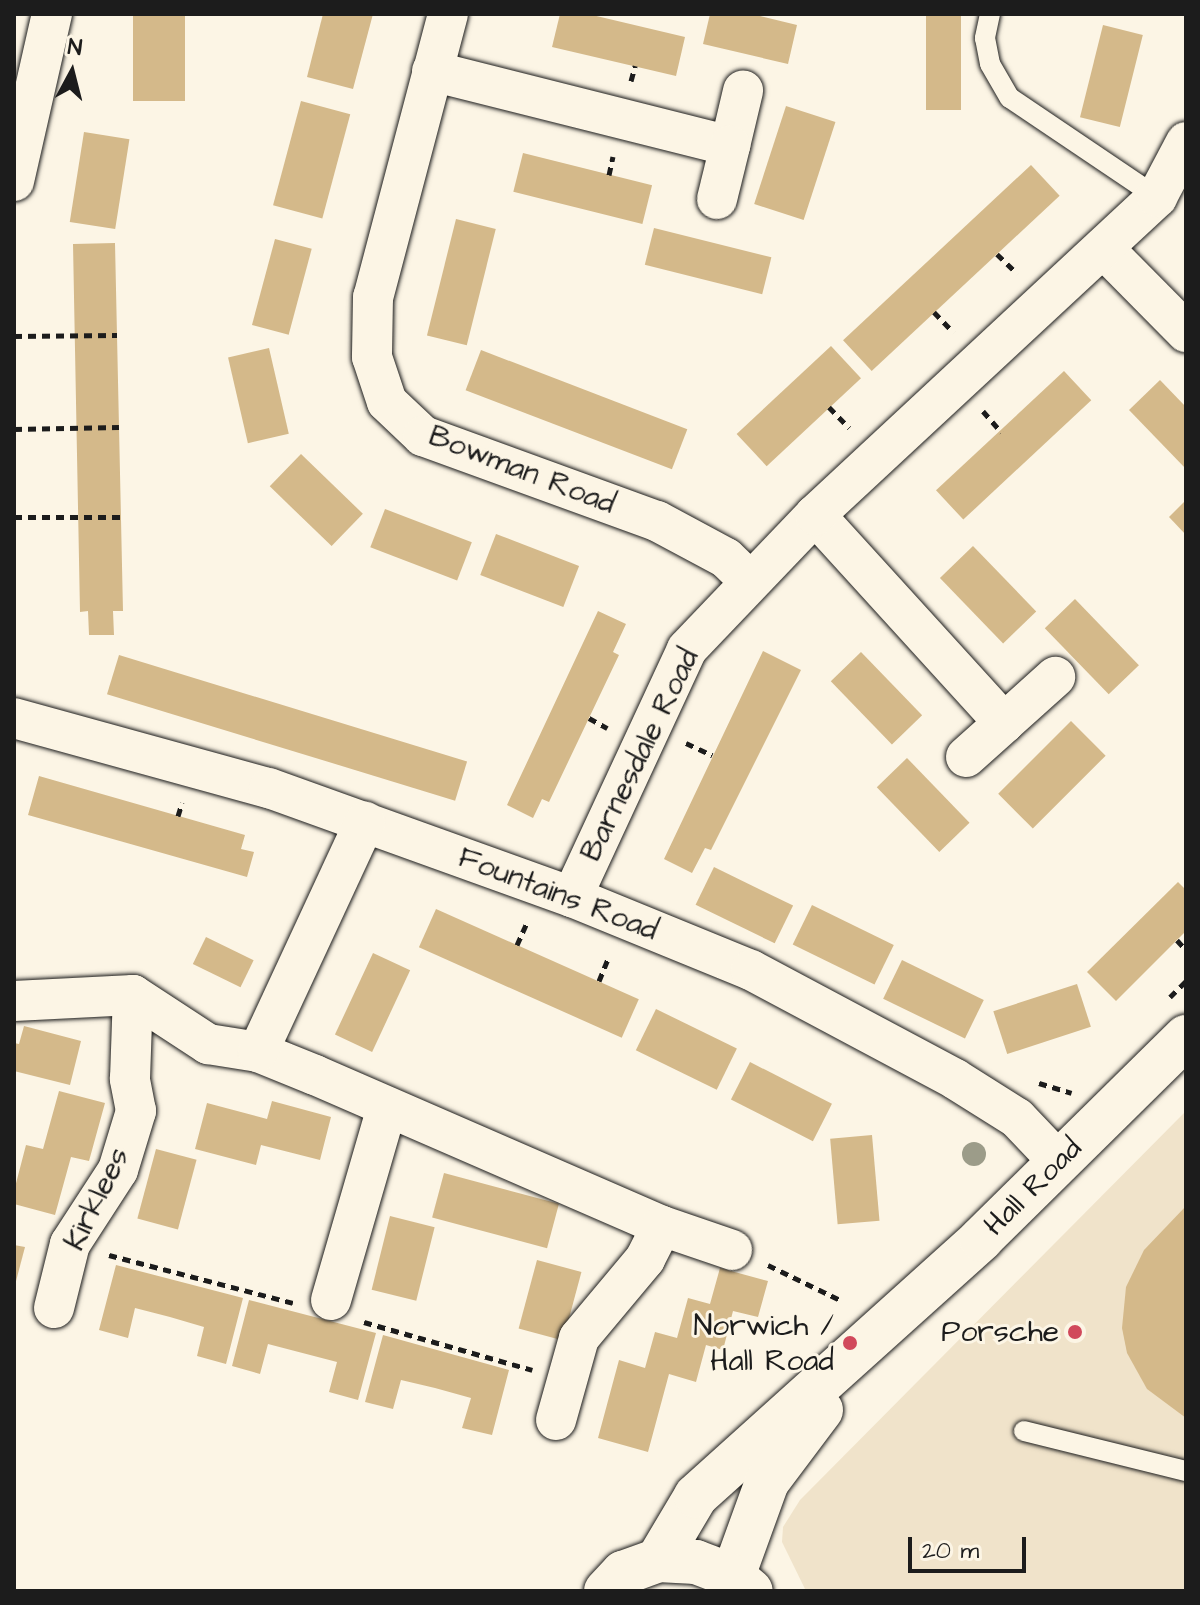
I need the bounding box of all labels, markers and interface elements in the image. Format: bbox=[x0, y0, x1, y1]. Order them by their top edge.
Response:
text: N bbox=[66, 31, 84, 64]
north arrow bbox=[32, 32, 112, 112]
street label: Bowman Road bbox=[424, 418, 620, 522]
street label: Barnesdale Road bbox=[573, 643, 707, 867]
street label: Fountains Road bbox=[453, 839, 663, 949]
street label: Hall Road bbox=[977, 1131, 1089, 1243]
street label: Kirklees bbox=[57, 1142, 137, 1256]
place label: Norwich / Hall Road bbox=[693, 1308, 834, 1378]
place label: Porsche bbox=[941, 1314, 1059, 1350]
marker: Porsche bbox=[1066, 1323, 1084, 1341]
marker: Norwich / Hall Road bbox=[841, 1334, 859, 1352]
scale bar bbox=[912, 1521, 1030, 1571]
text: 20 m bbox=[922, 1534, 979, 1568]

